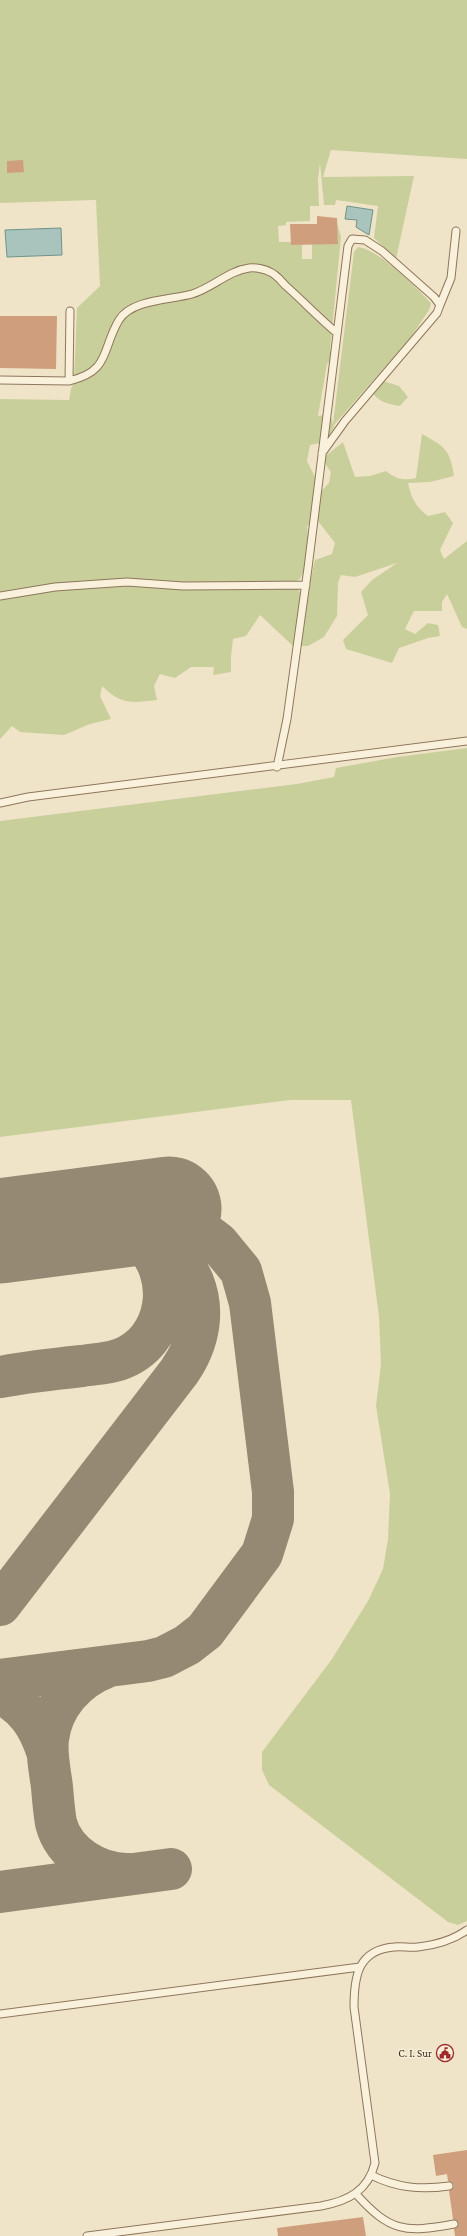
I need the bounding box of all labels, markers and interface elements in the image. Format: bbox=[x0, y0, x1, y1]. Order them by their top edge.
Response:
public building icon: C. I. Sur bbox=[435, 2043, 455, 2063]
place label: C. I. Sur bbox=[398, 2047, 432, 2059]

